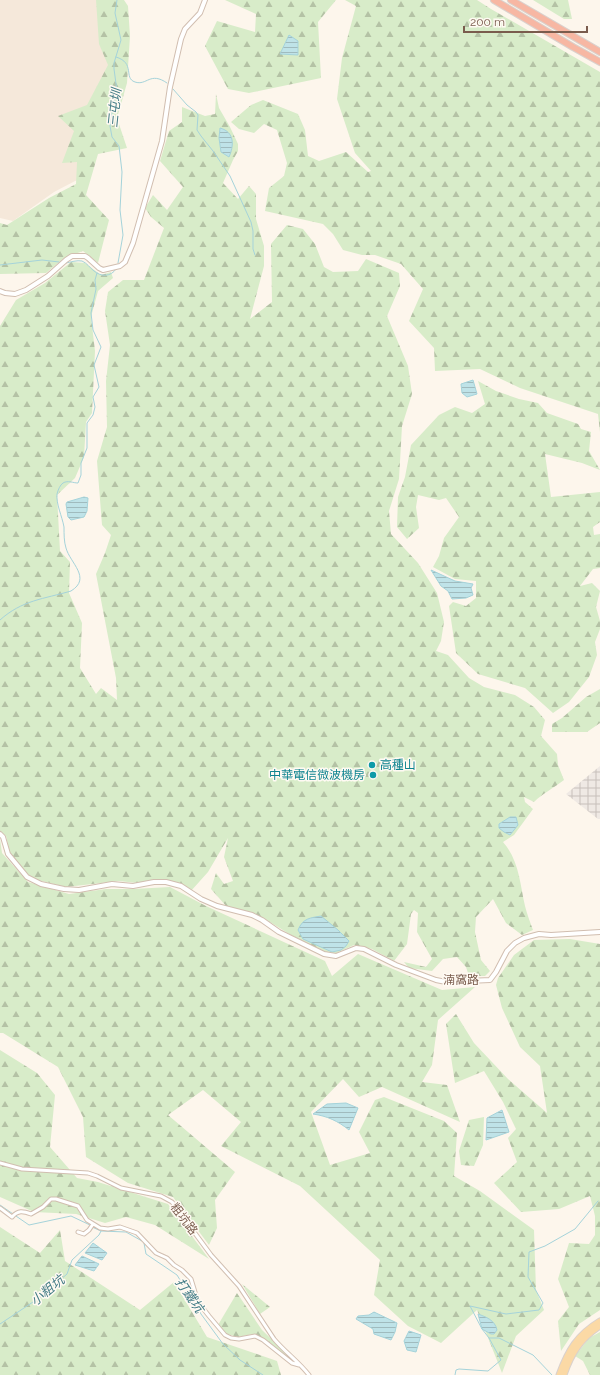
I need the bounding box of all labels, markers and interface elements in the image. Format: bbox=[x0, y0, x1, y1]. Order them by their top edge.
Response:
scale bar bbox=[464, 8, 587, 34]
text: 200 m bbox=[470, 15, 505, 29]
water label: 三屯圳 bbox=[105, 86, 124, 128]
place label: 高種山 bbox=[380, 758, 416, 772]
marker: 高種山 bbox=[367, 760, 377, 770]
place label: 中華電信微波機房 bbox=[269, 768, 365, 782]
marker: 中華電信微波機房 bbox=[368, 770, 378, 780]
street label: 湳窩路 bbox=[443, 973, 479, 987]
street label: 粗坑路 bbox=[168, 1200, 200, 1238]
water label: 小粗坑 bbox=[27, 1271, 69, 1308]
water label: 打鐵坑 bbox=[172, 1275, 208, 1317]

